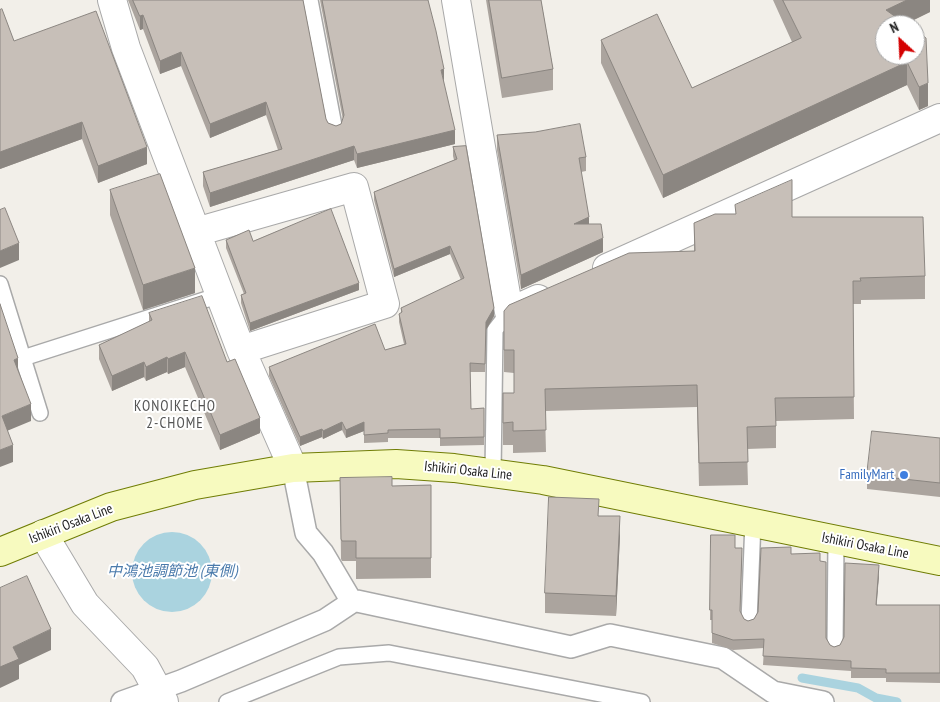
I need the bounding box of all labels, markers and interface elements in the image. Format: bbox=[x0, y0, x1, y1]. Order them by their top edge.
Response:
north arrow bbox=[875, 15, 925, 65]
text: N bbox=[887, 18, 901, 37]
district label: KONOIKECHO 2-CHOME bbox=[133, 398, 217, 433]
street label: Ishikiri Osaka Line bbox=[423, 458, 513, 484]
place label: FamilyMart bbox=[839, 467, 894, 483]
marker: FamilyMart bbox=[898, 469, 910, 481]
street label: Ishikiri Osaka Line bbox=[27, 500, 115, 548]
street label: Ishikiri Osaka Line bbox=[820, 529, 910, 563]
water label: 中鴻池調節池 (東側) bbox=[107, 563, 237, 581]

